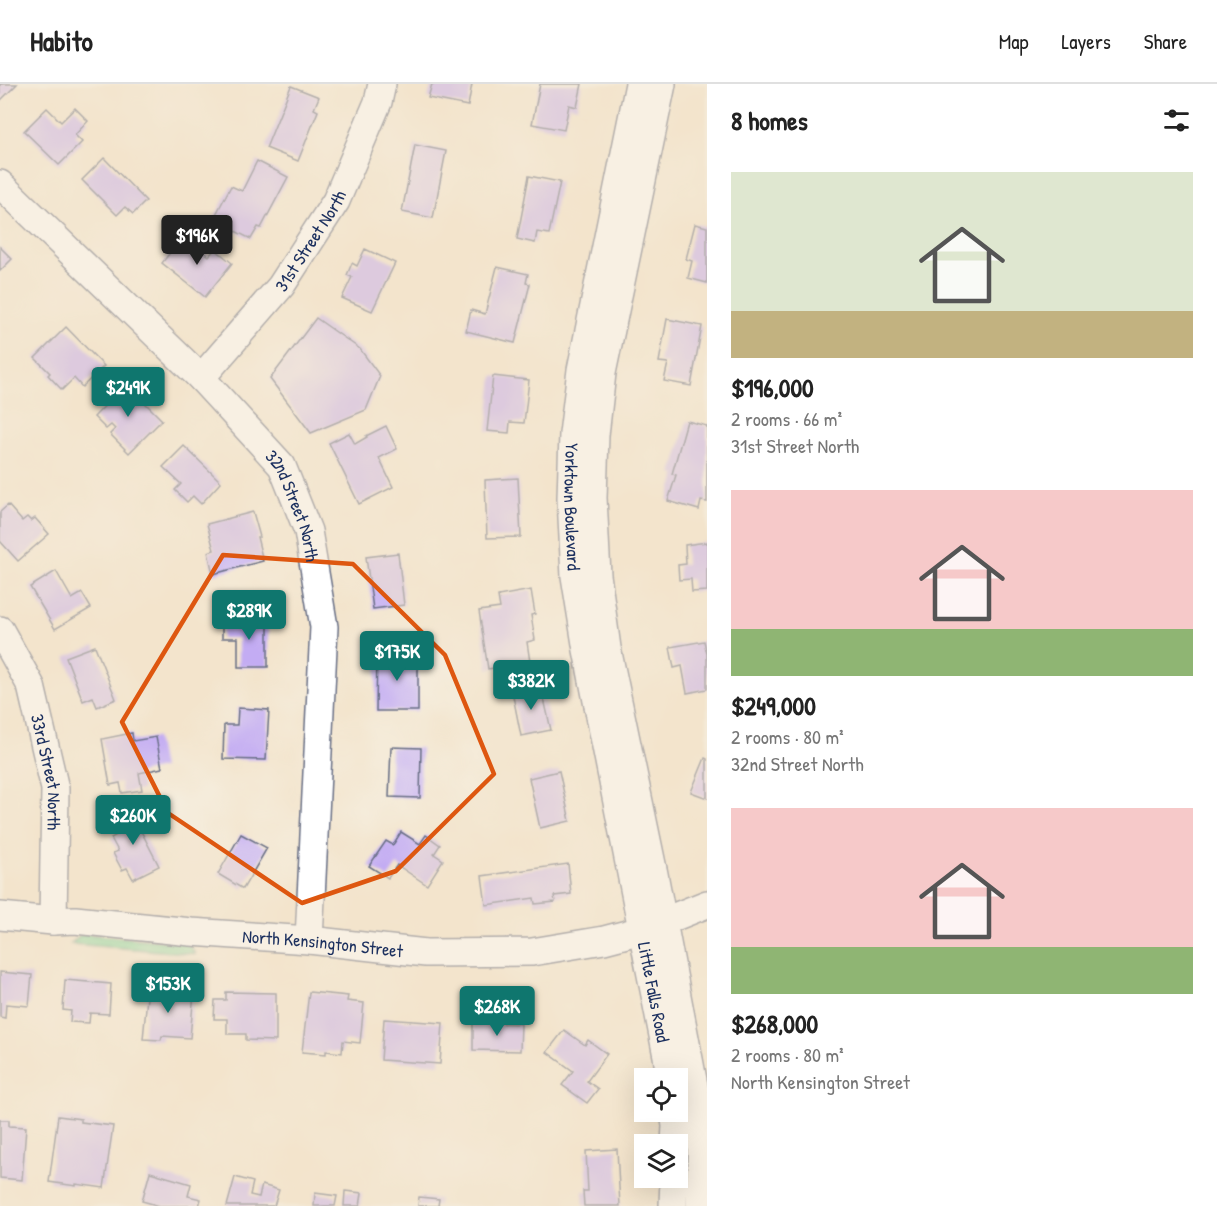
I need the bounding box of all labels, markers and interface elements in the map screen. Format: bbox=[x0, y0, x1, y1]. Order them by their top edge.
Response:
text: Habito bbox=[30, 22, 93, 60]
text: Map bbox=[999, 27, 1028, 56]
text: Layers bbox=[1061, 27, 1111, 56]
text: Share bbox=[1144, 27, 1187, 56]
text: 8 homes bbox=[731, 103, 808, 138]
icon: filters bbox=[1160, 104, 1193, 137]
street label: 31st Street North bbox=[269, 186, 352, 296]
icon: home bbox=[908, 211, 1016, 319]
pin: $196K bbox=[155, 215, 239, 266]
text: $196K bbox=[175, 221, 219, 248]
pin: $249K bbox=[86, 367, 170, 418]
text: $196,000 bbox=[731, 370, 814, 405]
text: $249K bbox=[106, 373, 150, 400]
text: 2 rooms · 66 m² bbox=[731, 405, 842, 432]
text: 31st Street North bbox=[731, 432, 859, 459]
street label: Yorktown Boulevard bbox=[558, 443, 587, 571]
street label: 32nd Street North bbox=[260, 444, 325, 564]
icon: home bbox=[908, 529, 1016, 637]
pin: $289K bbox=[207, 590, 291, 641]
text: $289K bbox=[226, 596, 272, 623]
pin: $175K bbox=[355, 631, 439, 682]
text: $175K bbox=[374, 637, 420, 664]
pin: $382K bbox=[489, 660, 573, 711]
text: $382K bbox=[507, 666, 555, 693]
text: $249,000 bbox=[731, 688, 816, 723]
street label: 33rd Street North bbox=[25, 711, 68, 831]
text: 2 rooms · 80 m² bbox=[731, 723, 844, 750]
text: 32nd Street North bbox=[731, 750, 864, 777]
pin: $260K bbox=[91, 795, 175, 846]
text: $260K bbox=[110, 801, 156, 828]
icon: home bbox=[908, 847, 1016, 955]
street label: North Kensington Street bbox=[242, 923, 405, 963]
street label: Little Falls Road bbox=[632, 940, 676, 1044]
pin: $153K bbox=[126, 963, 210, 1014]
text: $153K bbox=[145, 969, 191, 996]
pin: $268K bbox=[455, 986, 539, 1037]
text: $268K bbox=[474, 992, 520, 1019]
text: $268,000 bbox=[731, 1006, 818, 1041]
text: 2 rooms · 80 m² bbox=[731, 1041, 844, 1068]
map controls bbox=[634, 1068, 688, 1188]
button: locate bbox=[634, 1068, 688, 1122]
text: North Kensington Street bbox=[731, 1068, 910, 1095]
button: layers bbox=[634, 1134, 688, 1188]

